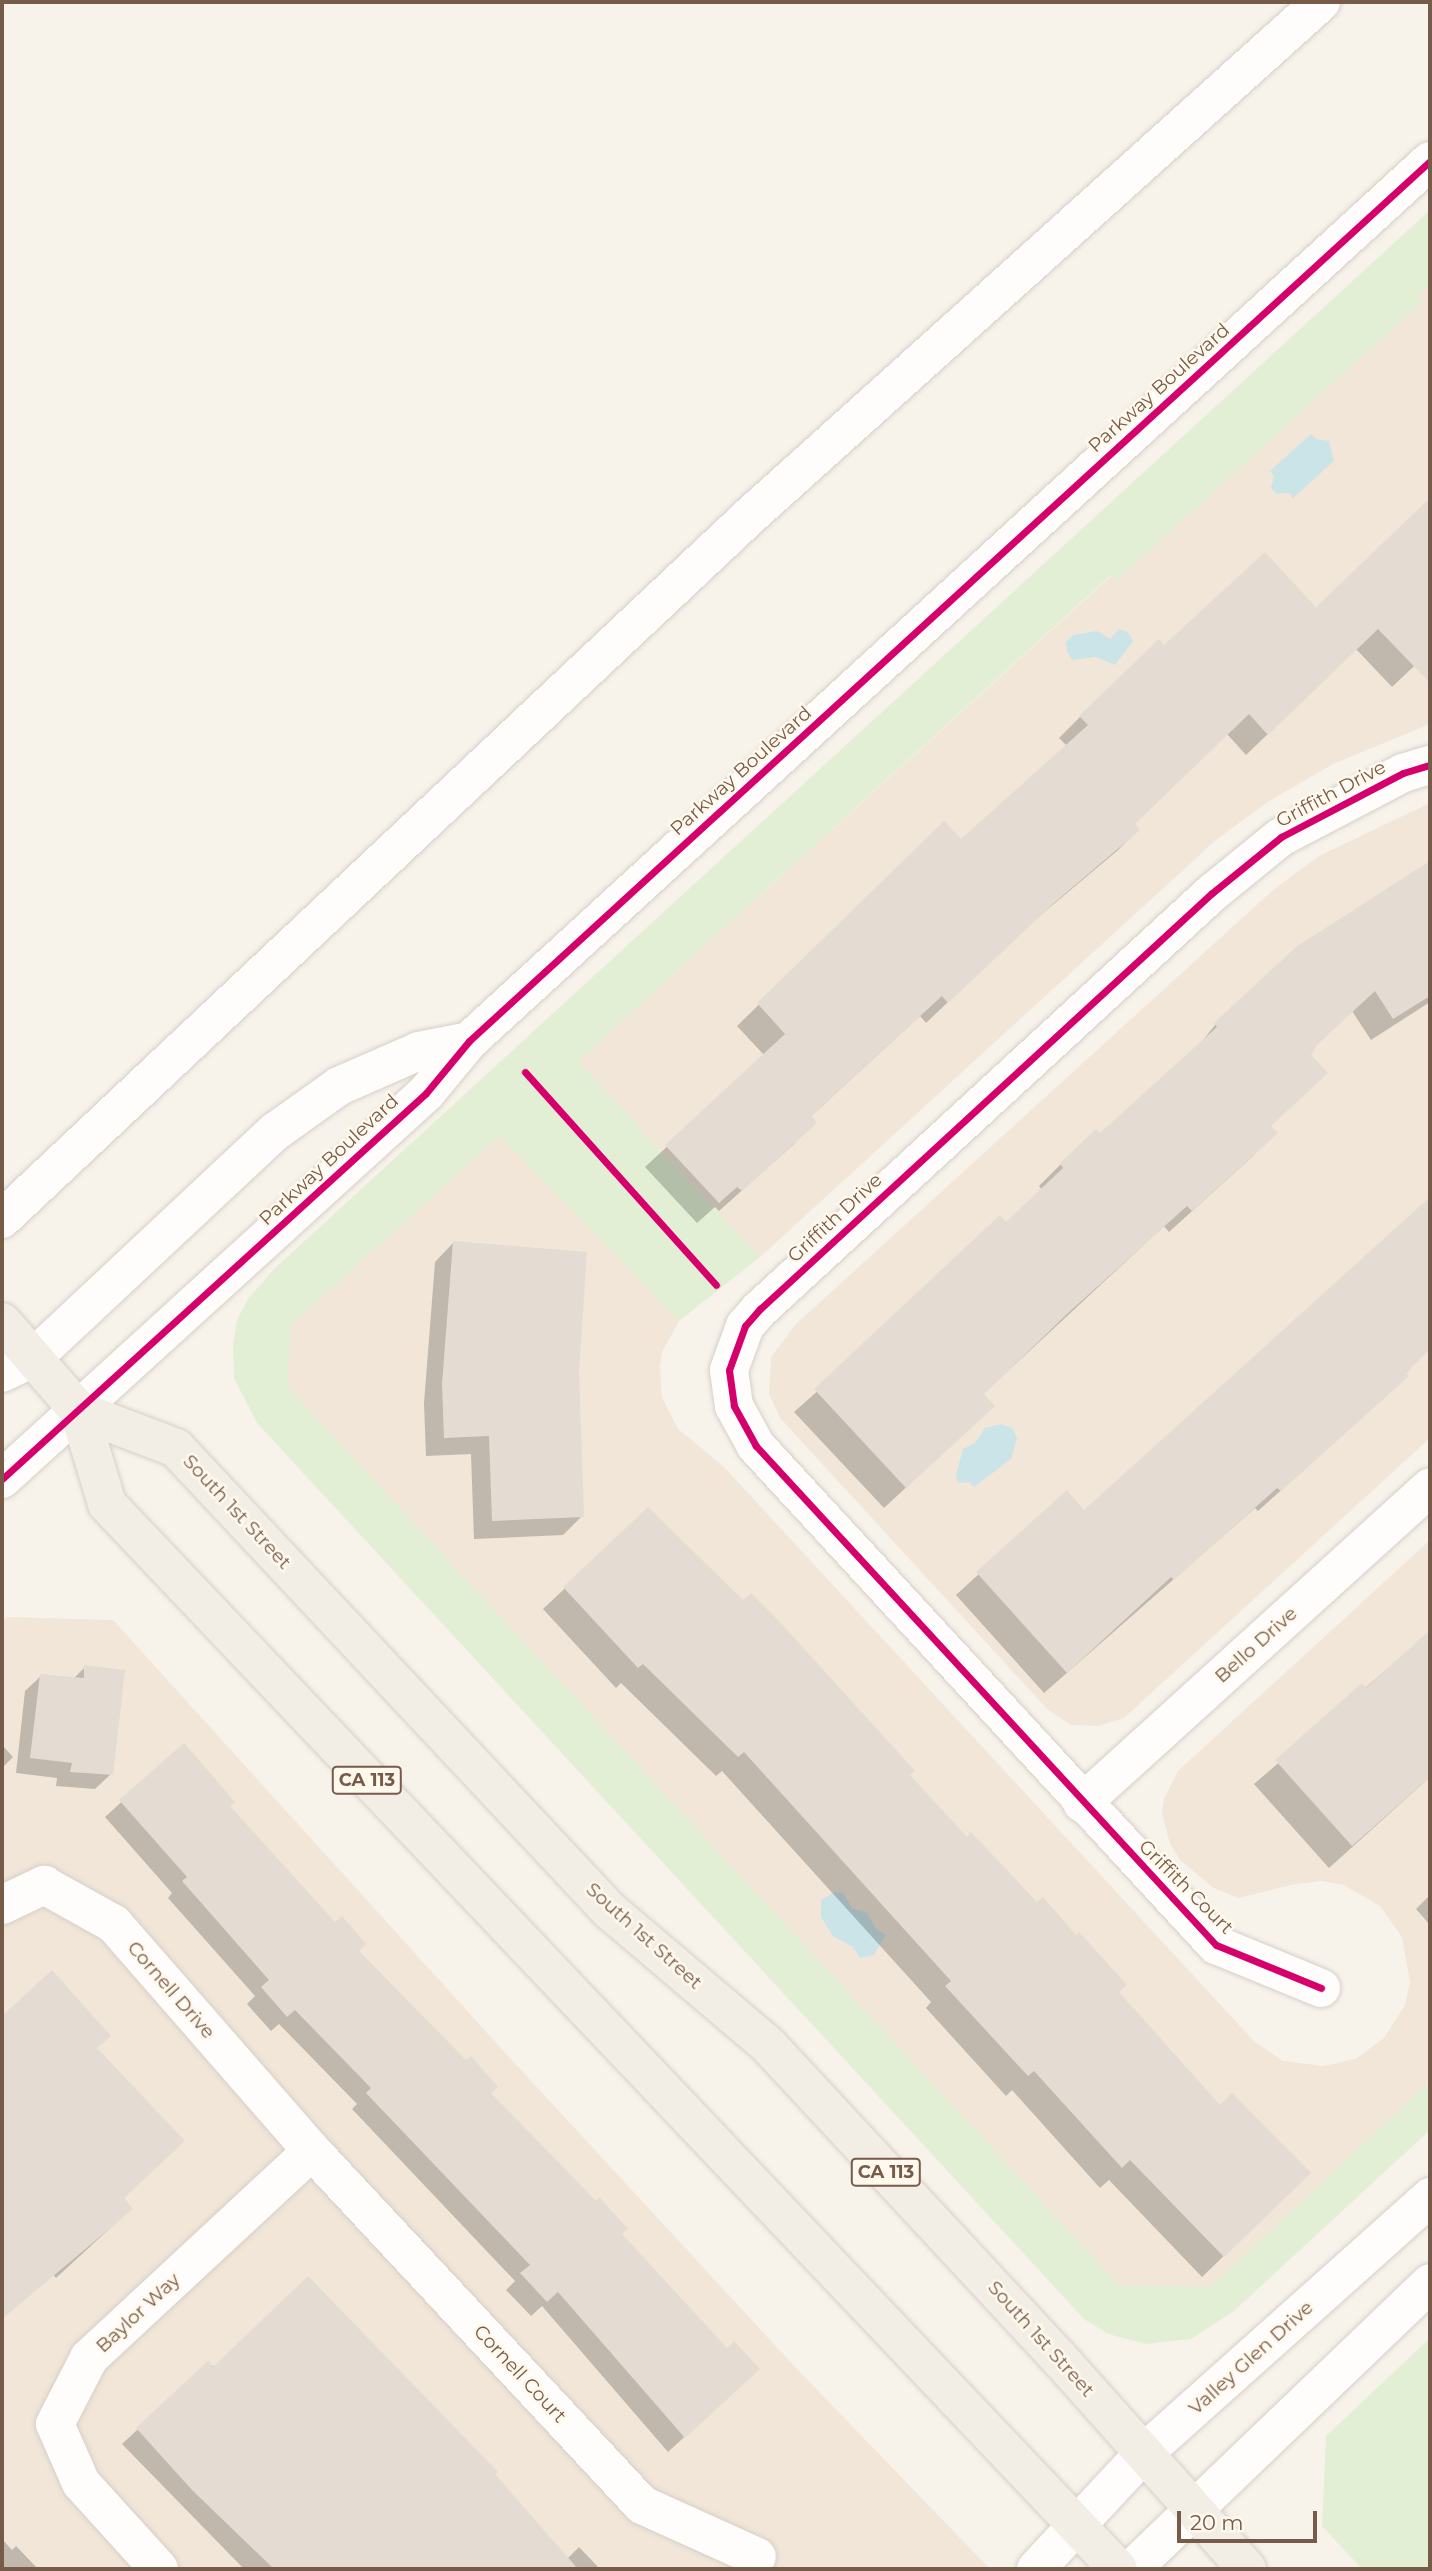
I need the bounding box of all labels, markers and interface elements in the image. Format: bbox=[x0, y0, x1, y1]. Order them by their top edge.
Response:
street label: Parkway Boulevard bbox=[1084, 319, 1234, 457]
street label: Parkway Boulevard bbox=[666, 702, 816, 840]
street label: Griffith Drive bbox=[1272, 756, 1390, 832]
street label: Parkway Boulevard bbox=[255, 1090, 403, 1230]
street label: Griffith Drive bbox=[783, 1169, 887, 1267]
street label: South 1st Street bbox=[178, 1450, 296, 1574]
street label: Bello Drive bbox=[1210, 1602, 1302, 1688]
road number: CA 113 bbox=[330, 1765, 404, 1794]
street label: Griffith Court bbox=[1134, 1835, 1238, 1939]
street label: South 1st Street bbox=[581, 1878, 707, 1994]
street label: Cornell Drive bbox=[122, 1937, 220, 2043]
road number: CA 113 bbox=[849, 2158, 923, 2186]
street label: Baylor Way bbox=[91, 2268, 185, 2358]
street label: South 1st Street bbox=[983, 2276, 1099, 2402]
street label: Valley Glen Drive bbox=[1184, 2296, 1318, 2420]
street label: Cornell Court bbox=[469, 2320, 571, 2428]
scale bar bbox=[1180, 2498, 1320, 2542]
text: 20 m bbox=[1190, 2510, 1244, 2535]

